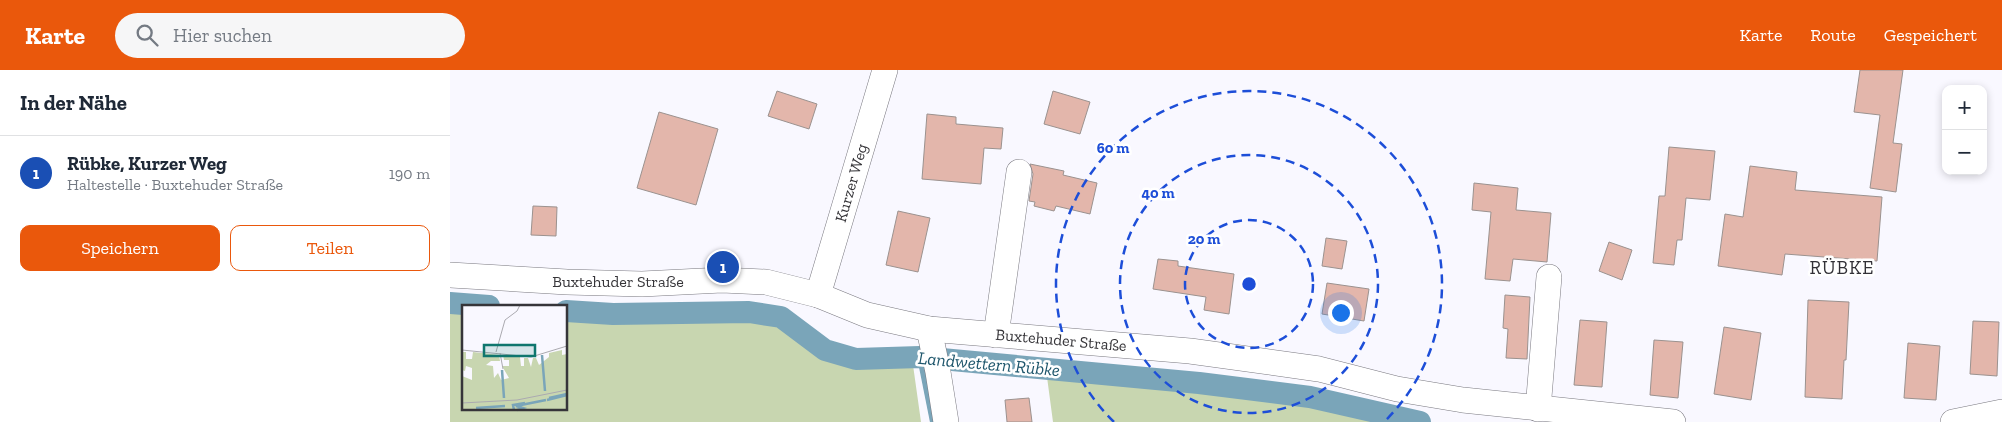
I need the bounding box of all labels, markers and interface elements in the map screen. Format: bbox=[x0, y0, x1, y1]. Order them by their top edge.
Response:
search box bbox=[115, 13, 465, 58]
text: Karte bbox=[25, 21, 85, 50]
icon: search bbox=[133, 21, 161, 49]
text: Hier suchen bbox=[173, 24, 272, 47]
text: Karte bbox=[1739, 24, 1782, 46]
text: Route bbox=[1810, 24, 1856, 46]
text: Gespeichert bbox=[1884, 24, 1977, 46]
map controls bbox=[1942, 85, 1987, 175]
button: + bbox=[1942, 85, 1987, 130]
text: In der Nähe bbox=[20, 90, 127, 115]
button: − bbox=[1942, 130, 1987, 175]
text: 60 m bbox=[1097, 139, 1129, 157]
street label: Kurzer Weg bbox=[831, 141, 871, 224]
text: Rübke, Kurzer Weg bbox=[67, 152, 227, 175]
text: 1 bbox=[33, 164, 39, 183]
text: 190 m bbox=[389, 164, 430, 183]
text: Haltestelle · Buxtehuder Straße bbox=[67, 175, 283, 194]
text: 40 m bbox=[1141, 184, 1175, 202]
button: Speichern bbox=[20, 225, 220, 271]
button: Teilen bbox=[230, 225, 430, 271]
text: 20 m bbox=[1188, 230, 1220, 248]
pin: 1 bbox=[707, 248, 739, 286]
district label: RÜBKE bbox=[1810, 256, 1874, 279]
street label: Buxtehuder Straße bbox=[552, 272, 684, 291]
centre of rings bbox=[1240, 275, 1258, 293]
your location bbox=[1328, 300, 1354, 326]
inset map bbox=[462, 305, 568, 410]
street label: Buxtehuder Straße bbox=[995, 325, 1127, 355]
water label: Landwettern Rübke bbox=[917, 347, 1061, 381]

